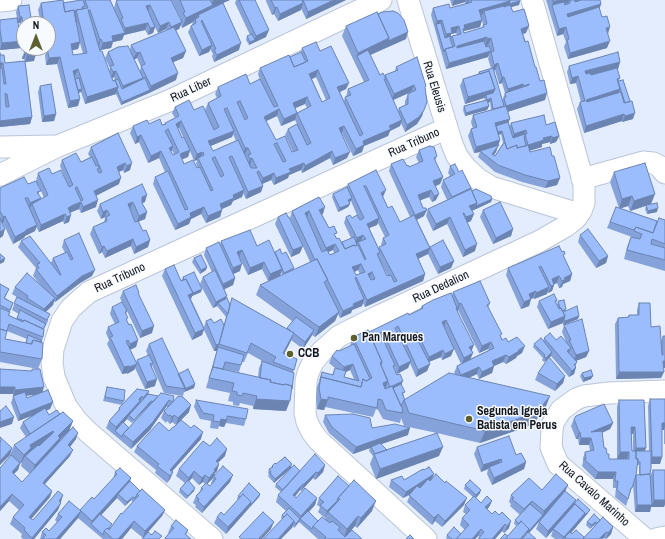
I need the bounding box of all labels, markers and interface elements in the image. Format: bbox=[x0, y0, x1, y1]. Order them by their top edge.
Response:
north arrow bbox=[16, 16, 56, 56]
text: N bbox=[33, 18, 39, 32]
street label: Rua Eleusis bbox=[419, 60, 449, 114]
street label: Rua Líber bbox=[168, 74, 214, 106]
street label: Rua Tribuno bbox=[386, 125, 442, 161]
street label: Rua Tribuno bbox=[92, 260, 148, 296]
street label: Rua Dedalion bbox=[411, 268, 471, 306]
place label: Pan Marques bbox=[362, 331, 423, 345]
marker: Pan Marques bbox=[349, 333, 359, 343]
place label: CCB bbox=[298, 347, 319, 361]
marker: CCB bbox=[285, 349, 295, 359]
place label: Segunda Igreja Batista em Perus bbox=[477, 405, 557, 433]
marker: Segunda Igreja Batista em Perus bbox=[464, 414, 474, 424]
street label: Rua Cavalo Marinho bbox=[556, 458, 632, 530]

